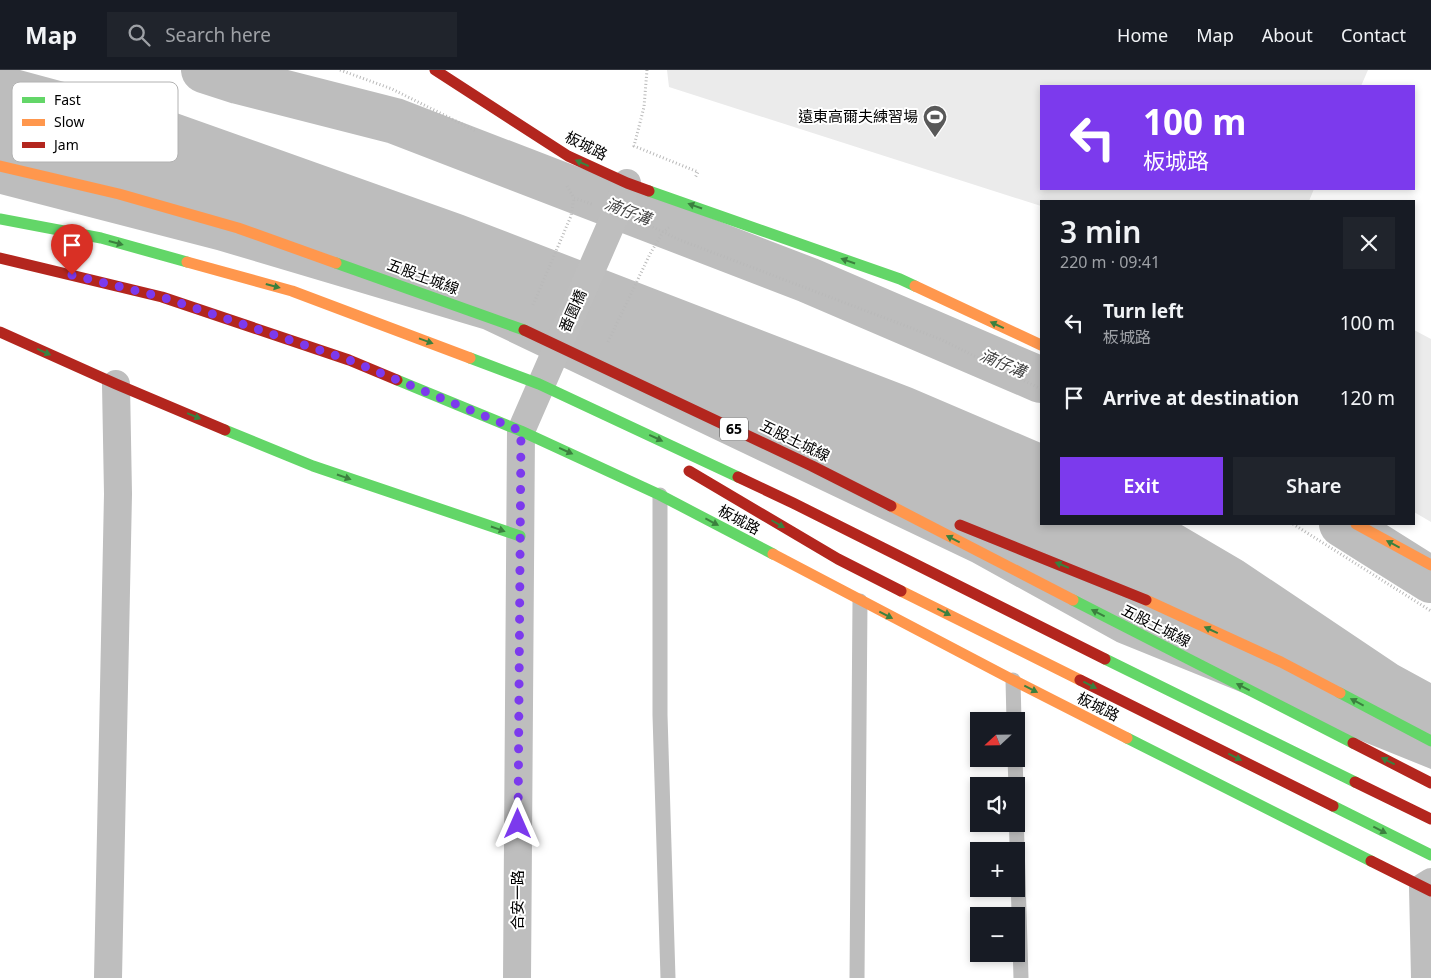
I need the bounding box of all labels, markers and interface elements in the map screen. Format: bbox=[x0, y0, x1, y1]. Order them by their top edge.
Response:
search box bbox=[107, 12, 457, 57]
text: Map bbox=[25, 18, 77, 51]
icon: search bbox=[125, 21, 153, 49]
text: Search here bbox=[165, 22, 271, 48]
text: Home bbox=[1117, 23, 1168, 47]
text: Map bbox=[1196, 23, 1234, 47]
text: About bbox=[1262, 23, 1313, 47]
text: Contact bbox=[1341, 23, 1406, 47]
legend bbox=[12, 82, 178, 162]
text: Fast bbox=[54, 90, 81, 109]
text: 100 m bbox=[1143, 98, 1246, 145]
sports icon: 遠東高爾夫練習場 bbox=[922, 104, 948, 138]
icon: left bbox=[1060, 105, 1125, 170]
place label: 遠東高爾夫練習場 bbox=[798, 106, 918, 126]
text: Slow bbox=[54, 112, 85, 131]
street label: 板城路 bbox=[562, 126, 611, 164]
text: Jam bbox=[52, 135, 79, 154]
text: 板城路 bbox=[1143, 145, 1209, 175]
one-way arrow bbox=[575, 158, 589, 166]
water label: 湳仔溝 bbox=[602, 192, 656, 231]
one-way arrow bbox=[687, 202, 702, 210]
text: 3 min bbox=[1060, 211, 1141, 252]
button: close bbox=[1343, 217, 1395, 269]
pin bbox=[51, 224, 93, 275]
icon: arrive bbox=[58, 231, 86, 259]
one-way arrow bbox=[109, 239, 124, 247]
text: 220 m · 09:41 bbox=[1060, 251, 1160, 273]
street label: 五股土城線 bbox=[385, 254, 462, 298]
one-way arrow bbox=[840, 256, 855, 264]
one-way arrow bbox=[265, 282, 280, 290]
street label: 番園橋 bbox=[554, 286, 590, 335]
text: Turn left bbox=[1103, 298, 1184, 324]
icon: left bbox=[1060, 309, 1088, 337]
text: 100 m bbox=[1340, 310, 1395, 336]
one-way arrow bbox=[990, 320, 1004, 328]
text: 板城路 bbox=[1103, 326, 1151, 348]
one-way arrow bbox=[418, 338, 433, 345]
water label: 湳仔溝 bbox=[977, 343, 1031, 383]
one-way arrow bbox=[37, 347, 52, 356]
icon: arrive bbox=[1060, 384, 1088, 412]
text: Arrive at destination bbox=[1103, 385, 1299, 411]
text: 120 m bbox=[1340, 385, 1395, 411]
one-way arrow bbox=[187, 412, 202, 420]
street label: 五股土城線 bbox=[757, 415, 834, 466]
road number: 65 bbox=[720, 418, 748, 440]
one-way arrow bbox=[649, 435, 663, 443]
one-way arrow bbox=[558, 447, 573, 456]
button: Exit bbox=[1060, 457, 1223, 515]
button: Share bbox=[1233, 457, 1395, 515]
one-way arrow bbox=[337, 473, 352, 481]
street label: 板城路 bbox=[715, 500, 764, 539]
one-way arrow bbox=[705, 518, 719, 526]
one-way arrow bbox=[771, 519, 784, 528]
one-way arrow bbox=[491, 526, 506, 533]
one-way arrow bbox=[946, 535, 961, 543]
one-way arrow bbox=[1386, 540, 1401, 548]
one-way arrow bbox=[1055, 561, 1069, 569]
street label: 五股土城線 bbox=[1118, 599, 1194, 651]
one-way arrow bbox=[937, 608, 952, 616]
one-way arrow bbox=[1091, 609, 1105, 617]
one-way arrow bbox=[879, 611, 893, 619]
one-way arrow bbox=[1204, 626, 1218, 634]
one-way arrow bbox=[1083, 681, 1097, 689]
one-way arrow bbox=[1236, 683, 1250, 691]
one-way arrow bbox=[1023, 685, 1038, 693]
street label: 板城路 bbox=[1074, 687, 1123, 725]
one-way arrow bbox=[1350, 698, 1364, 706]
north arrow bbox=[970, 712, 1025, 768]
map controls bbox=[970, 712, 1025, 962]
one-way arrow bbox=[1228, 753, 1242, 761]
one-way arrow bbox=[1380, 757, 1395, 765]
button: sound bbox=[970, 777, 1025, 832]
position arrow bbox=[491, 797, 543, 849]
one-way arrow bbox=[1373, 826, 1388, 834]
button: + bbox=[970, 842, 1025, 897]
street label: 合安一路 bbox=[507, 870, 527, 930]
button: − bbox=[970, 907, 1025, 962]

